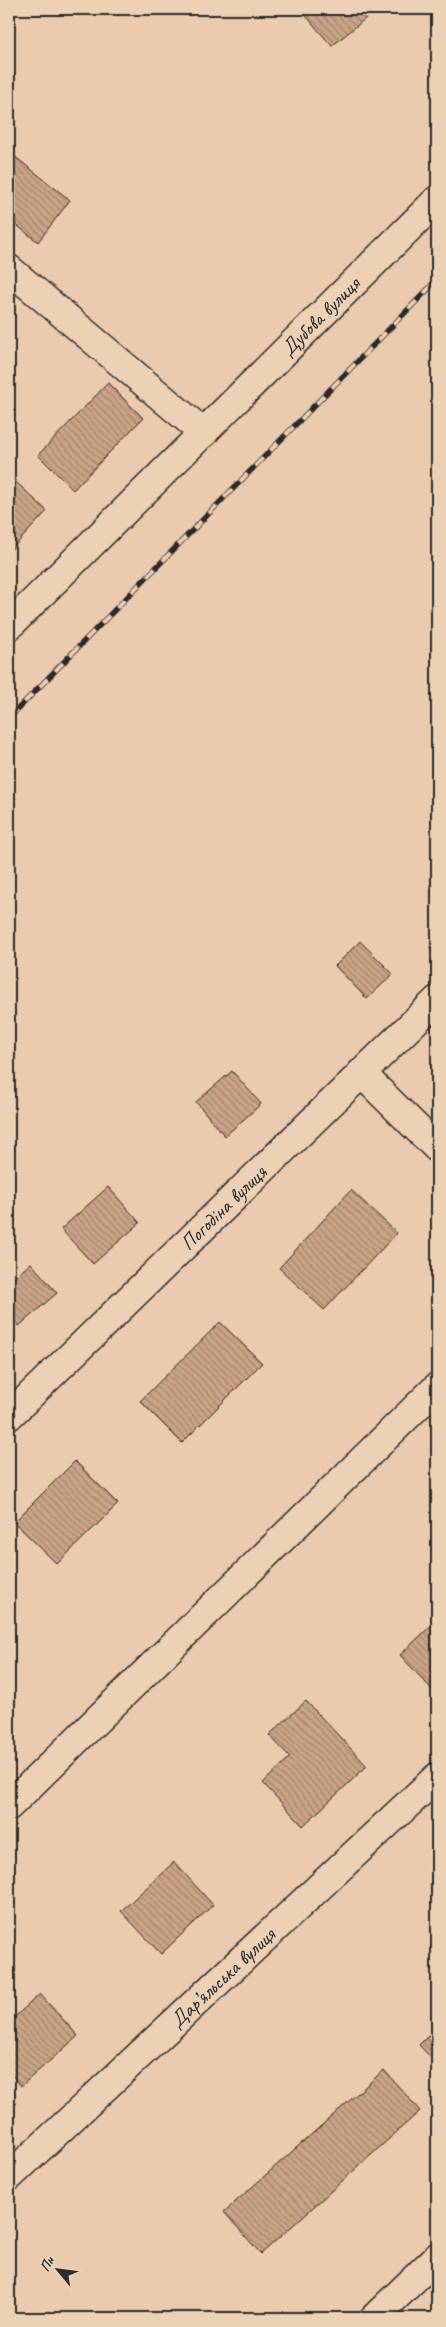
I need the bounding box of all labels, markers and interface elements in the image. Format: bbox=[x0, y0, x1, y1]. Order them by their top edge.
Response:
street label: Дубова вулиця bbox=[275, 270, 367, 361]
street label: Погодіна вулиця bbox=[175, 1159, 273, 1256]
street label: Дар’яльська вулиця bbox=[164, 1921, 282, 2033]
north arrow bbox=[32, 2244, 82, 2294]
text: Пн bbox=[36, 2253, 58, 2274]

